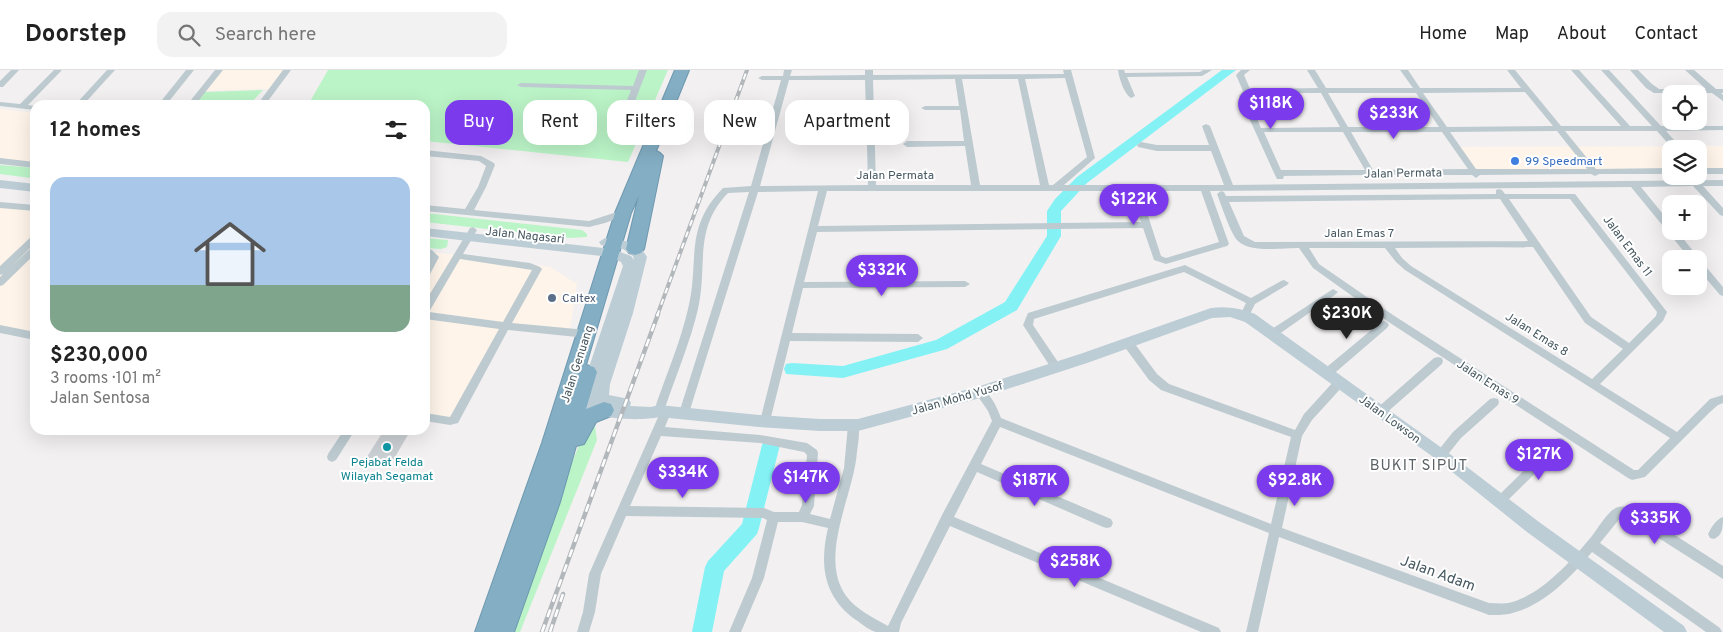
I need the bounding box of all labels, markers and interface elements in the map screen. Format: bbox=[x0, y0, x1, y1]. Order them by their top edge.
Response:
search box bbox=[157, 12, 507, 57]
text: Doorstep bbox=[25, 20, 127, 50]
icon: search bbox=[175, 21, 203, 49]
text: Search here bbox=[215, 23, 316, 47]
text: Home bbox=[1419, 23, 1467, 46]
text: Map bbox=[1495, 23, 1529, 46]
text: About bbox=[1557, 23, 1606, 46]
text: Contact bbox=[1634, 23, 1698, 46]
map controls bbox=[1662, 85, 1707, 295]
button: locate bbox=[1662, 85, 1707, 130]
pin: $118K bbox=[1236, 88, 1306, 130]
text: $118K bbox=[1249, 94, 1293, 114]
pin: $233K bbox=[1359, 98, 1429, 140]
chip: Buy bbox=[445, 100, 513, 145]
chip: Rent bbox=[523, 100, 597, 145]
chip: Filters bbox=[607, 100, 694, 145]
chip: New bbox=[704, 100, 775, 145]
chip: Apartment bbox=[785, 100, 909, 145]
text: $233K bbox=[1369, 104, 1419, 124]
icon: filters bbox=[382, 116, 410, 144]
text: 12 homes bbox=[50, 117, 141, 144]
button: layers bbox=[1662, 140, 1707, 185]
place label: 99 Speedmart bbox=[1525, 154, 1602, 170]
marker: 99 Speedmart bbox=[1509, 155, 1521, 167]
street label: Jalan Permata bbox=[1364, 165, 1442, 183]
street label: Jalan Permata bbox=[856, 168, 934, 184]
pin: $122K bbox=[1099, 184, 1169, 226]
text: $122K bbox=[1111, 190, 1157, 210]
button: + bbox=[1662, 195, 1707, 240]
icon: home bbox=[185, 209, 275, 299]
street label: Jalan Emas 11 bbox=[1599, 213, 1656, 281]
street label: Jalan Nagasari bbox=[485, 224, 565, 248]
street label: Jalan Emas 7 bbox=[1324, 226, 1394, 242]
button: − bbox=[1662, 250, 1707, 295]
pin: $332K bbox=[847, 254, 917, 297]
text: $332K bbox=[857, 261, 907, 281]
place label: Caltex bbox=[562, 291, 596, 307]
marker: Caltex bbox=[546, 292, 558, 304]
pin: $230K bbox=[1312, 298, 1382, 340]
text: $230K bbox=[1322, 304, 1372, 324]
street label: Jalan Emas 8 bbox=[1502, 309, 1571, 361]
street label: Jalan Genuang bbox=[558, 323, 598, 405]
text: $230,000 bbox=[50, 342, 148, 369]
street label: Jalan Emas 9 bbox=[1453, 357, 1522, 409]
text: 3 rooms · 101 m² bbox=[50, 369, 161, 389]
street label: Jalan Mohd Yusof bbox=[910, 378, 1005, 420]
text: Jalan Sentosa bbox=[50, 389, 150, 409]
street label: Jalan Lowson bbox=[1355, 392, 1424, 448]
pin: $127K bbox=[1504, 438, 1574, 481]
marker: Pejabat Felda Wilayah Segamat bbox=[381, 441, 393, 453]
text: $127K bbox=[1516, 445, 1562, 465]
place label: Pejabat Felda Wilayah Segamat bbox=[341, 455, 433, 485]
pin: $334K bbox=[648, 456, 718, 499]
district label: BUKIT SIPUT bbox=[1370, 457, 1468, 476]
pin: $147K bbox=[771, 462, 841, 504]
text: $334K bbox=[658, 463, 708, 483]
pin: $187K bbox=[1000, 464, 1070, 507]
pin: $92.8K bbox=[1254, 464, 1336, 507]
text: $147K bbox=[783, 468, 829, 488]
text: $187K bbox=[1012, 471, 1058, 491]
text: $92.8K bbox=[1268, 471, 1322, 491]
pin: $335K bbox=[1620, 502, 1690, 545]
text: $335K bbox=[1630, 509, 1680, 529]
pin: $258K bbox=[1040, 546, 1110, 588]
text: $258K bbox=[1050, 552, 1100, 572]
street label: Jalan Adam bbox=[1397, 552, 1478, 597]

